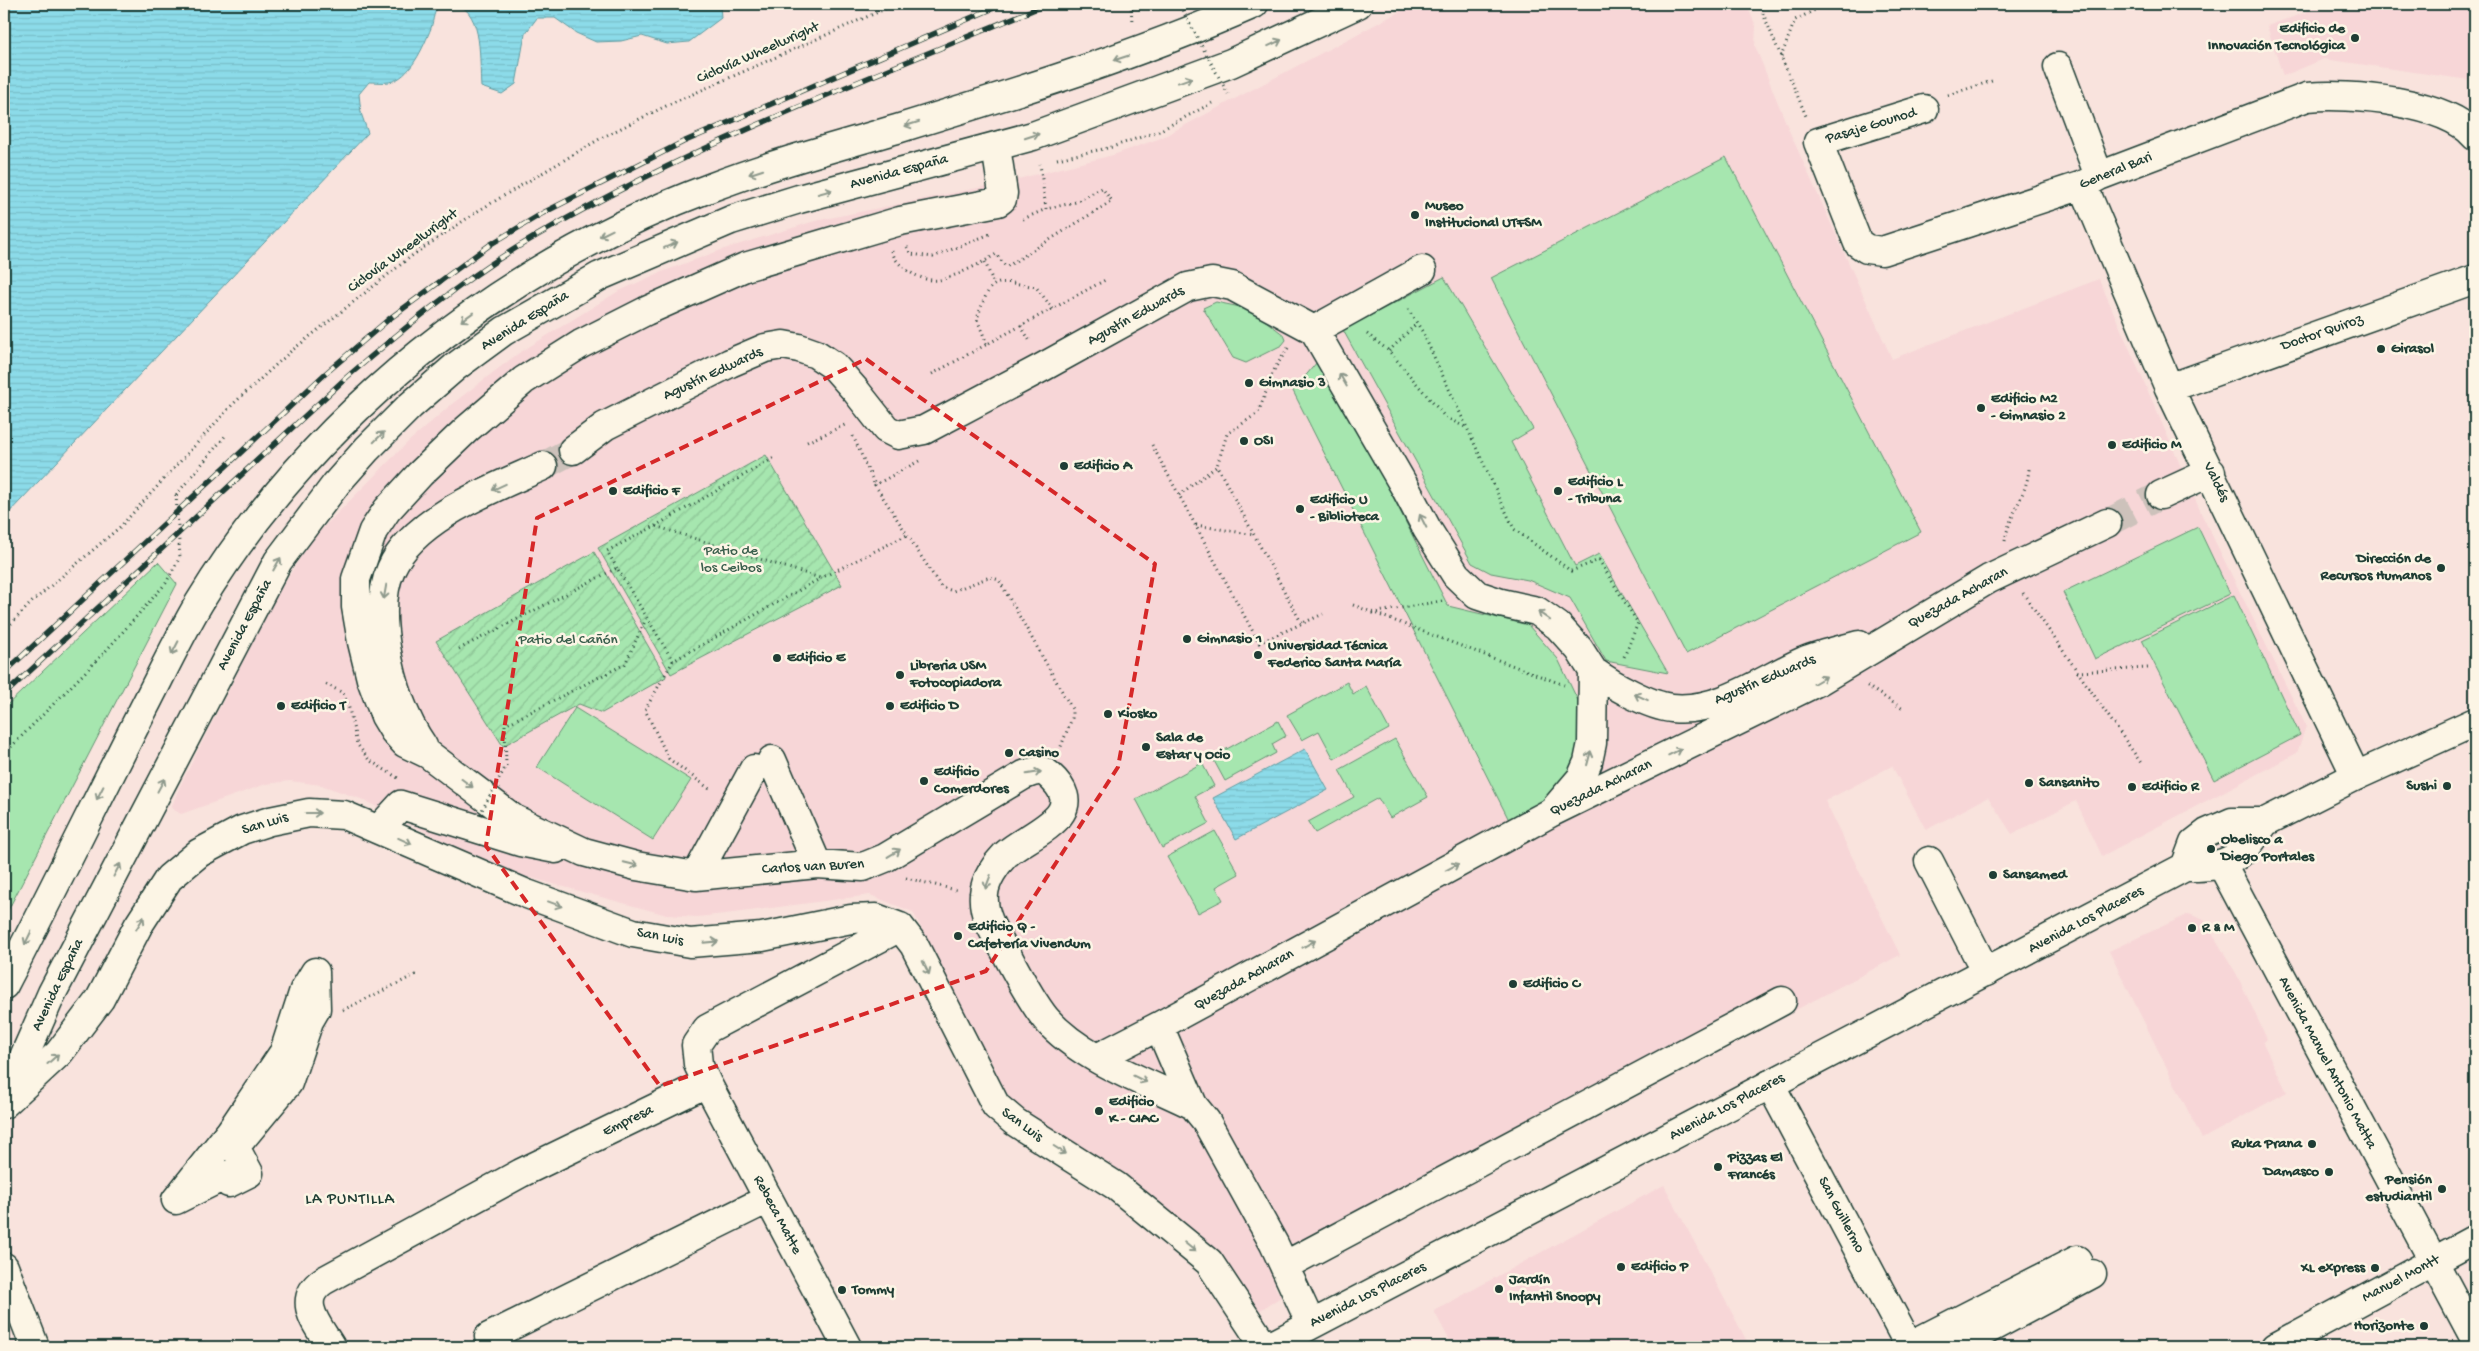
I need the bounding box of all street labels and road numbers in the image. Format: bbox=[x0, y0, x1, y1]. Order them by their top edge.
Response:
street label: Ciclovía Wheelwright bbox=[694, 17, 824, 88]
street label: Pasaje Gounod bbox=[1822, 103, 1920, 149]
street label: General Bari bbox=[2077, 148, 2155, 194]
street label: Avenida España bbox=[848, 150, 950, 194]
street label: Ciclovía Wheelwright bbox=[344, 204, 463, 297]
street label: Agustín Edwards bbox=[1085, 282, 1188, 350]
street label: Avenida España bbox=[478, 286, 573, 355]
street label: Doctor Quiroz bbox=[2278, 310, 2366, 356]
street label: Agustín Edwards bbox=[660, 343, 766, 405]
street label: Valdés bbox=[2198, 458, 2234, 505]
street label: Quezada Acharan bbox=[1905, 563, 2011, 633]
street label: Avenida España bbox=[214, 576, 277, 674]
street label: Agustín Edwards bbox=[1712, 650, 1819, 709]
street label: Quezada Acharan bbox=[1547, 755, 1655, 821]
street label: San Luis bbox=[240, 808, 291, 840]
street label: Carlos van Buren bbox=[761, 855, 865, 879]
street label: Avenida Los Placeres bbox=[2025, 882, 2147, 958]
street label: San Luis bbox=[635, 924, 685, 950]
street label: Avenida España bbox=[28, 935, 88, 1034]
street label: Quezada Acharan bbox=[1191, 945, 1297, 1015]
street label: Avenida Manuel Antonio Matta bbox=[2274, 974, 2380, 1153]
street label: Avenida Los Placeres bbox=[1666, 1069, 1788, 1145]
street label: Empresa bbox=[600, 1101, 657, 1141]
street label: San Luis bbox=[998, 1104, 1047, 1146]
street label: Rebeca Matte bbox=[749, 1172, 805, 1258]
street label: San Guillermo bbox=[1813, 1174, 1869, 1256]
street label: Manuel Montt bbox=[2359, 1250, 2444, 1307]
street label: Avenida Los Placeres bbox=[1307, 1258, 1429, 1332]

